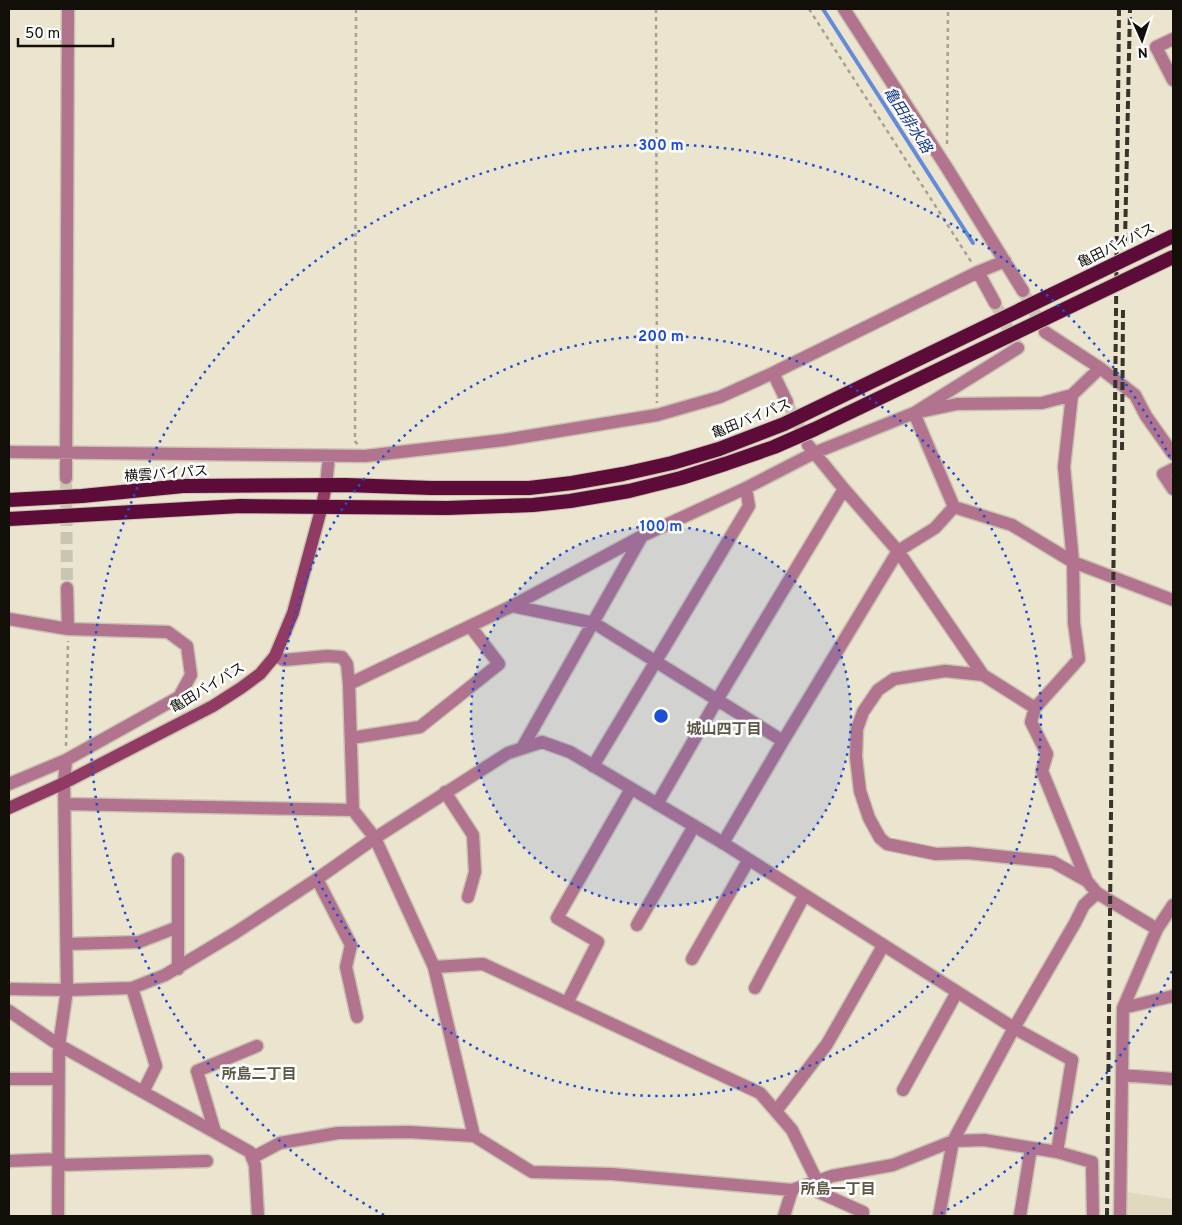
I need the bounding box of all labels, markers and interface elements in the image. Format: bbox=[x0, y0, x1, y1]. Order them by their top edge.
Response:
scale bar bbox=[18, 15, 112, 47]
north arrow bbox=[1117, 15, 1167, 65]
text: 50 m bbox=[25, 25, 60, 44]
text: N bbox=[1137, 43, 1148, 60]
water label: 亀田排水路 bbox=[878, 84, 936, 159]
text: 300 m bbox=[638, 137, 684, 156]
street label: 亀田バイパス bbox=[1075, 220, 1158, 272]
text: 200 m bbox=[638, 328, 684, 347]
street label: 亀田バイパス bbox=[710, 396, 794, 443]
street label: 横雲バイパス bbox=[124, 463, 208, 486]
text: 100 m bbox=[640, 518, 682, 537]
street label: 亀田バイパス bbox=[168, 659, 248, 717]
centre of rings bbox=[652, 707, 670, 725]
district label: 城山四丁目 bbox=[686, 720, 762, 740]
district label: 所島二丁目 bbox=[221, 1065, 297, 1085]
district label: 所島一丁目 bbox=[800, 1180, 876, 1200]

